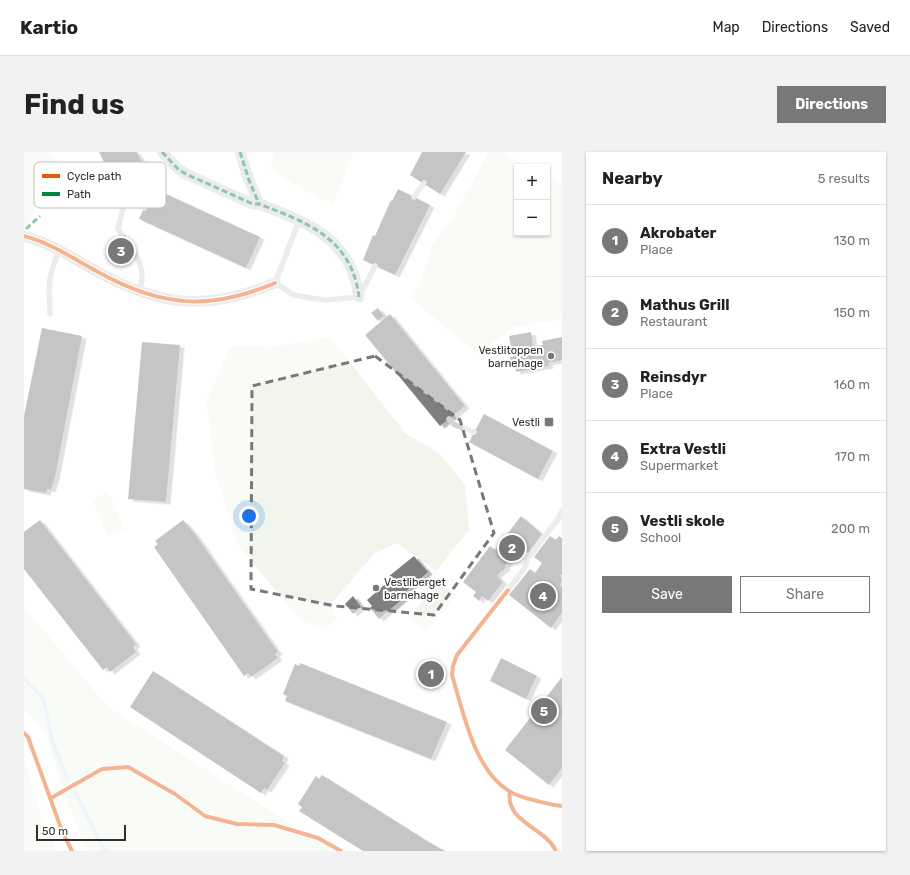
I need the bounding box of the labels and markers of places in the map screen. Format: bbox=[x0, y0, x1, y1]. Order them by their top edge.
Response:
pin: 3 bbox=[108, 236, 134, 266]
place label: Vestlitoppen barnehage bbox=[478, 344, 543, 370]
marker: Vestlitoppen barnehage bbox=[546, 351, 556, 361]
place label: Vestli bbox=[512, 416, 540, 429]
marker: Vestli bbox=[543, 416, 555, 428]
pin: 2 bbox=[499, 533, 525, 563]
place label: Vestliberget barnehage bbox=[384, 576, 446, 602]
pin: 4 bbox=[530, 581, 556, 611]
marker: Vestliberget barnehage bbox=[371, 583, 381, 593]
pin: 1 bbox=[418, 659, 444, 689]
pin: 5 bbox=[531, 696, 557, 726]

